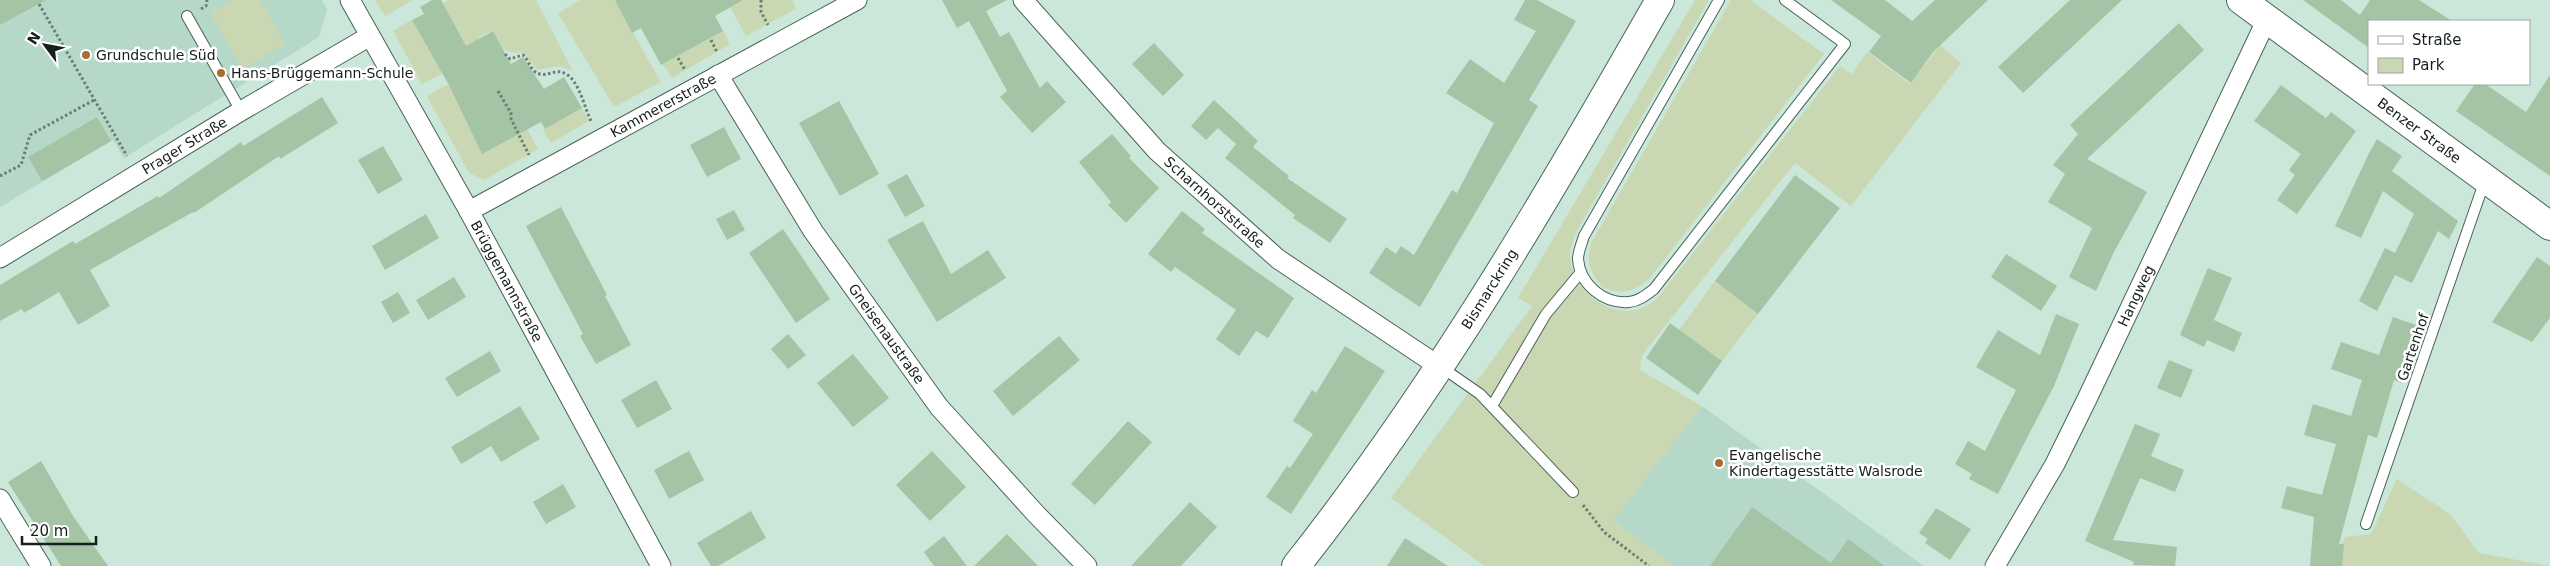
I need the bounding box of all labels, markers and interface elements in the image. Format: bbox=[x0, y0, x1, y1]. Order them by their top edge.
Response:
north arrow bbox=[20, 20, 70, 70]
legend bbox=[2368, 20, 2530, 85]
text: N bbox=[24, 29, 44, 47]
text: Straße bbox=[2412, 31, 2461, 49]
place label: Grundschule Süd bbox=[96, 47, 216, 63]
marker: Grundschule Süd bbox=[80, 49, 92, 61]
text: Park bbox=[2412, 56, 2445, 74]
place label: Hans-Brüggemann-Schule bbox=[231, 65, 413, 81]
marker: Hans-Brüggemann-Schule bbox=[215, 67, 227, 79]
street label: Kammererstraße bbox=[608, 70, 719, 141]
street label: Benzer Straße bbox=[2374, 95, 2464, 166]
street label: Prager Straße bbox=[139, 114, 230, 177]
street label: Scharnhorststraße bbox=[1161, 153, 1268, 251]
street label: Brüggemannstraße bbox=[468, 218, 546, 344]
street label: Bismarckring bbox=[1458, 246, 1520, 332]
street label: Hangweg bbox=[2115, 263, 2157, 329]
street label: Gneisenaustraße bbox=[845, 281, 928, 387]
street label: Gartenhof bbox=[2394, 310, 2432, 383]
place label: Evangelische Kindertagesstätte Walsrode bbox=[1729, 447, 1923, 479]
marker: Evangelische Kindertagesstätte Walsrode bbox=[1713, 457, 1725, 469]
scale bar bbox=[22, 514, 96, 546]
text: 20 m bbox=[30, 522, 68, 540]

